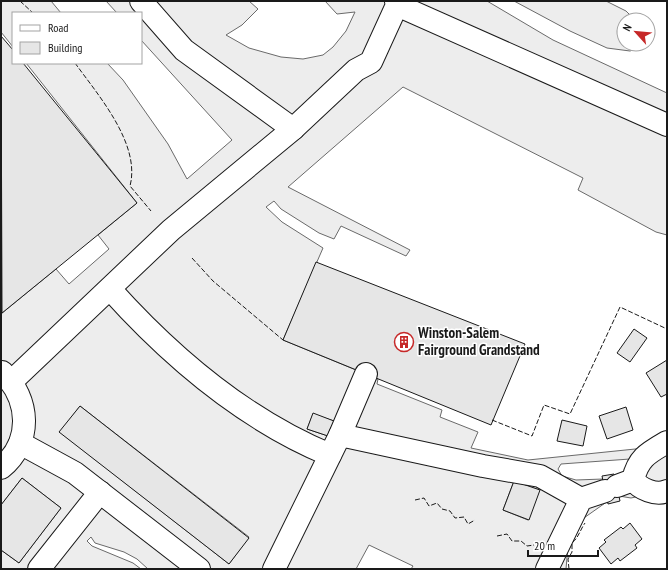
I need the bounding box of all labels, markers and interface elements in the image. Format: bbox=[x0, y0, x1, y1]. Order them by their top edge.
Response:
legend bbox=[12, 12, 142, 64]
north arrow bbox=[616, 12, 656, 52]
text: Road bbox=[48, 20, 68, 35]
text: N bbox=[620, 22, 635, 33]
text: Building bbox=[48, 40, 83, 55]
place label: Winston-Salem Fairground Grandstand bbox=[417, 323, 540, 359]
building icon: Winston-Salem Fairground Grandstand bbox=[393, 331, 415, 353]
scale bar bbox=[528, 532, 598, 558]
text: 20 m bbox=[534, 538, 555, 553]

